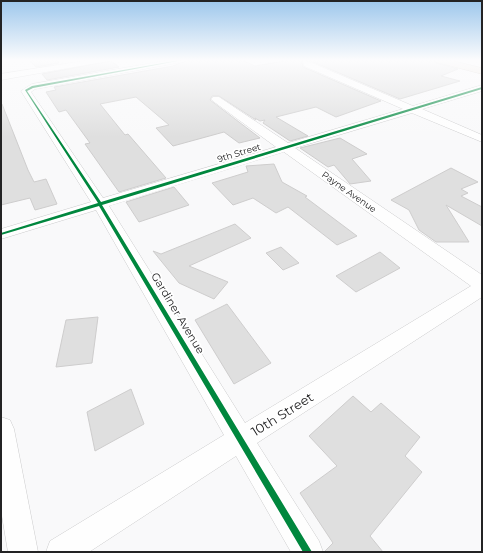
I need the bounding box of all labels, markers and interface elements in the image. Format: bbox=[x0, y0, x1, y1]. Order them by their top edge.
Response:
street label: 9th Street bbox=[216, 141, 262, 164]
street label: Payne Avenue bbox=[320, 169, 379, 215]
street label: Gardiner Avenue bbox=[148, 270, 208, 357]
street label: 10th Street bbox=[248, 389, 316, 439]

